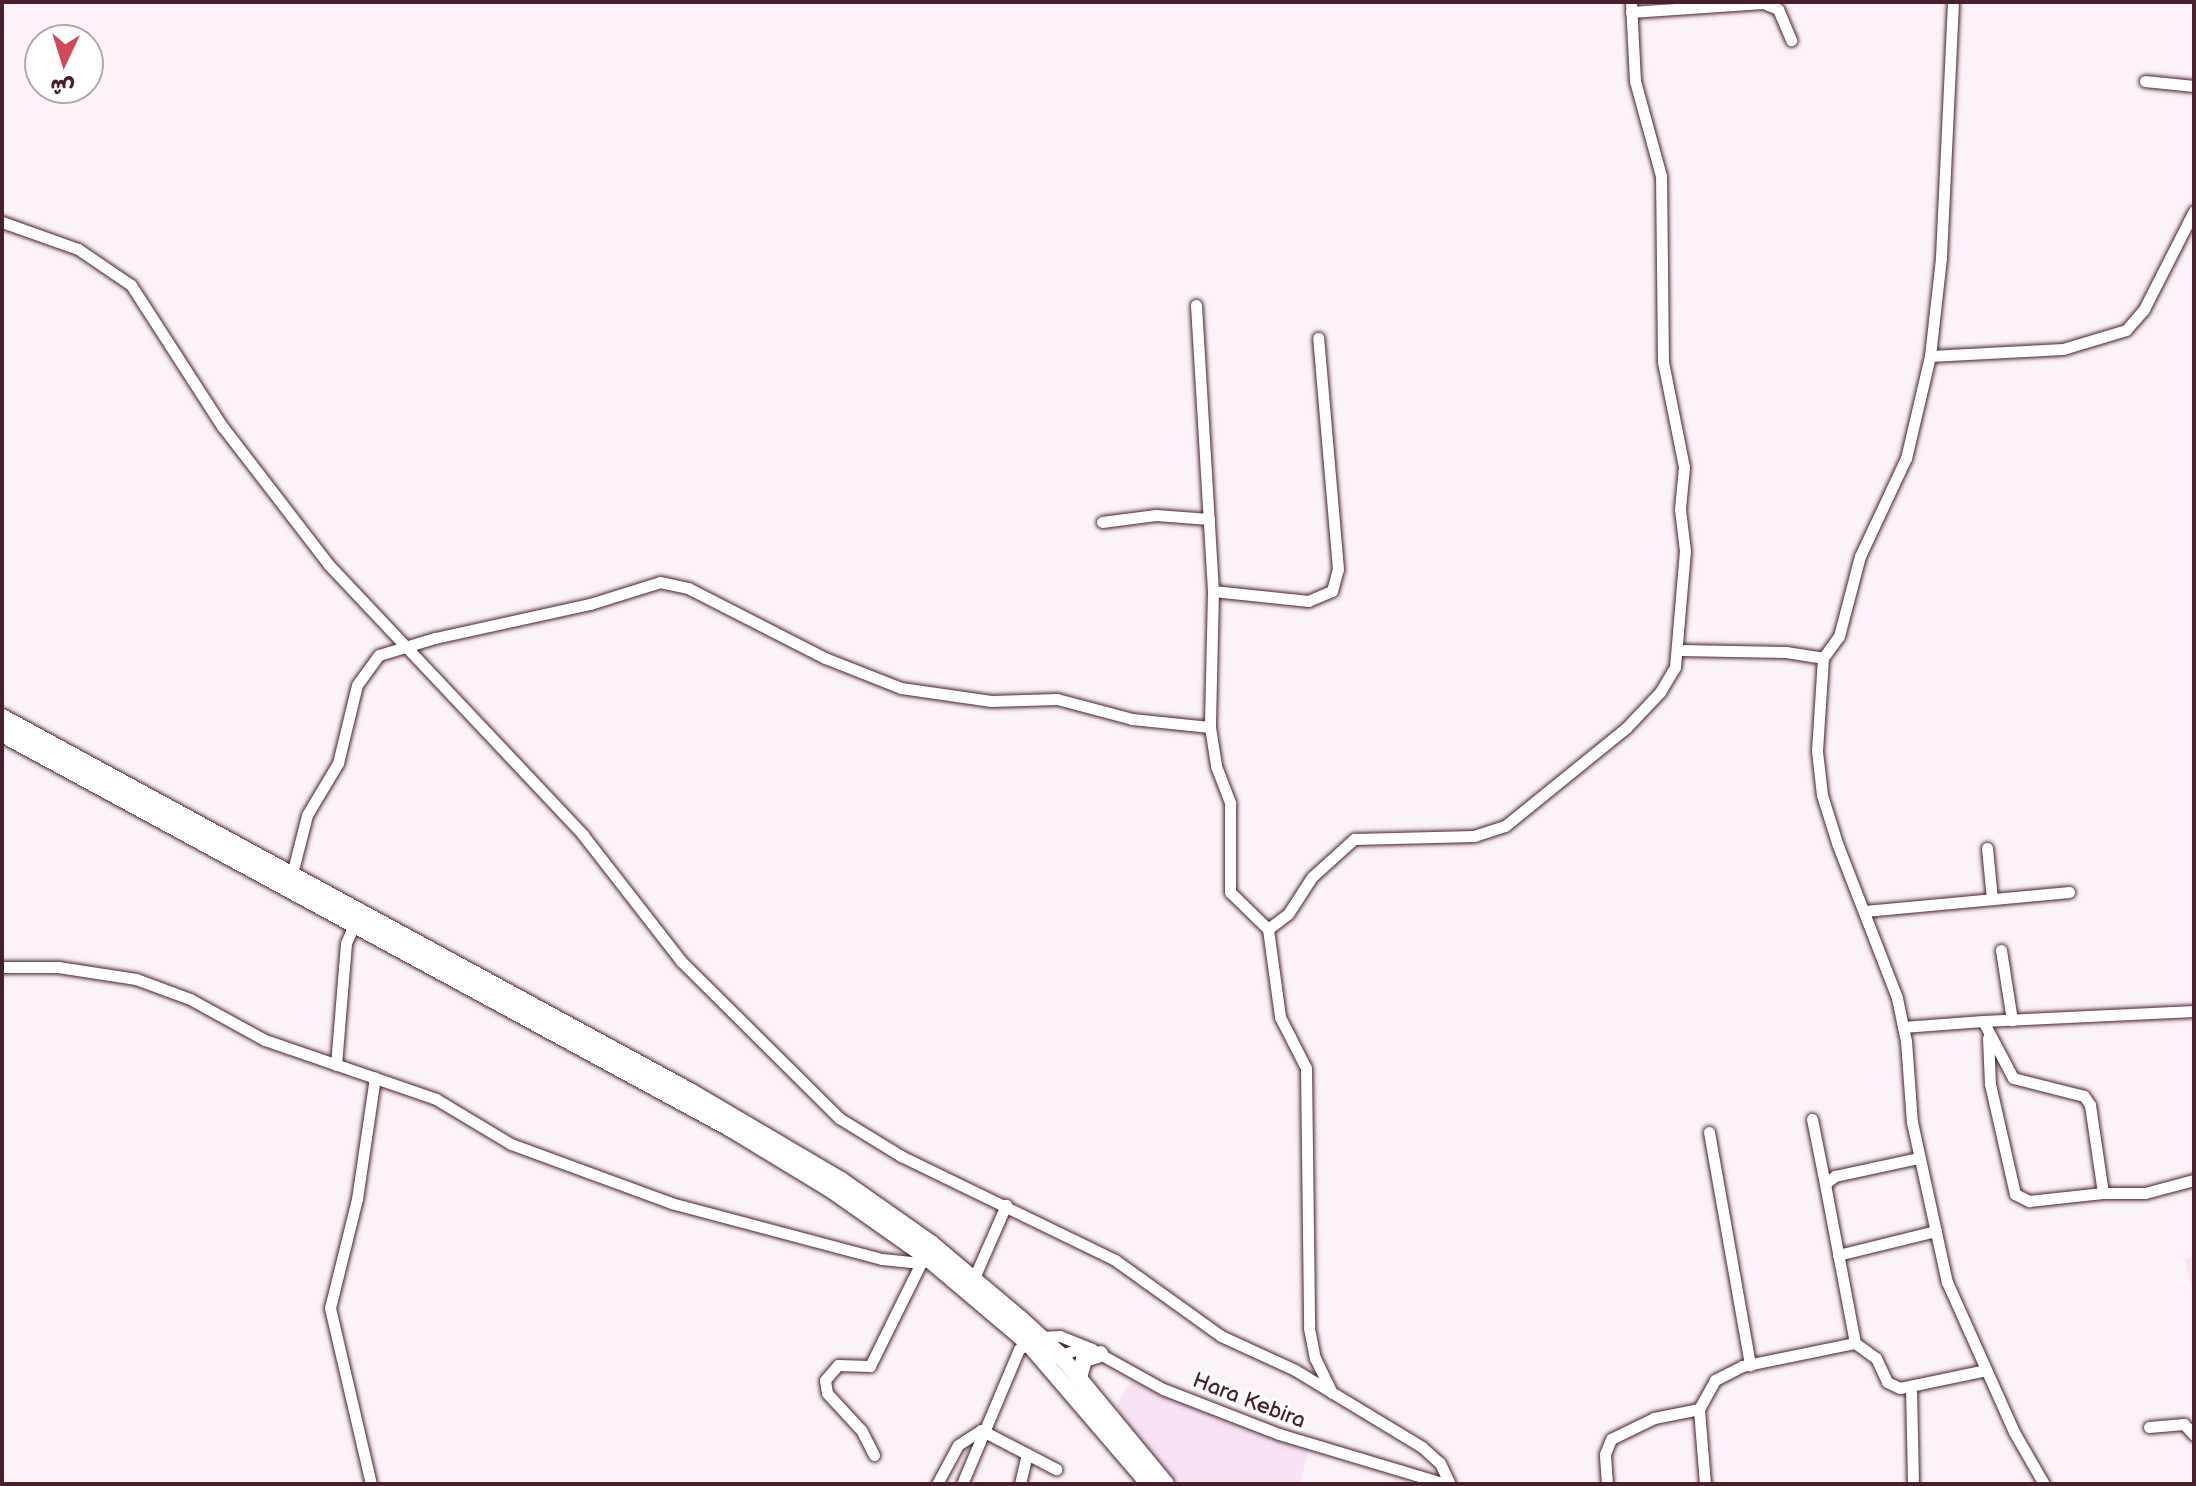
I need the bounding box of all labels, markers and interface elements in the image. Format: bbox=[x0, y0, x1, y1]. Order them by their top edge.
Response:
north arrow bbox=[24, 24, 104, 104]
text: ش bbox=[49, 72, 75, 101]
street label: Hara Kebira bbox=[1189, 1367, 1309, 1435]

